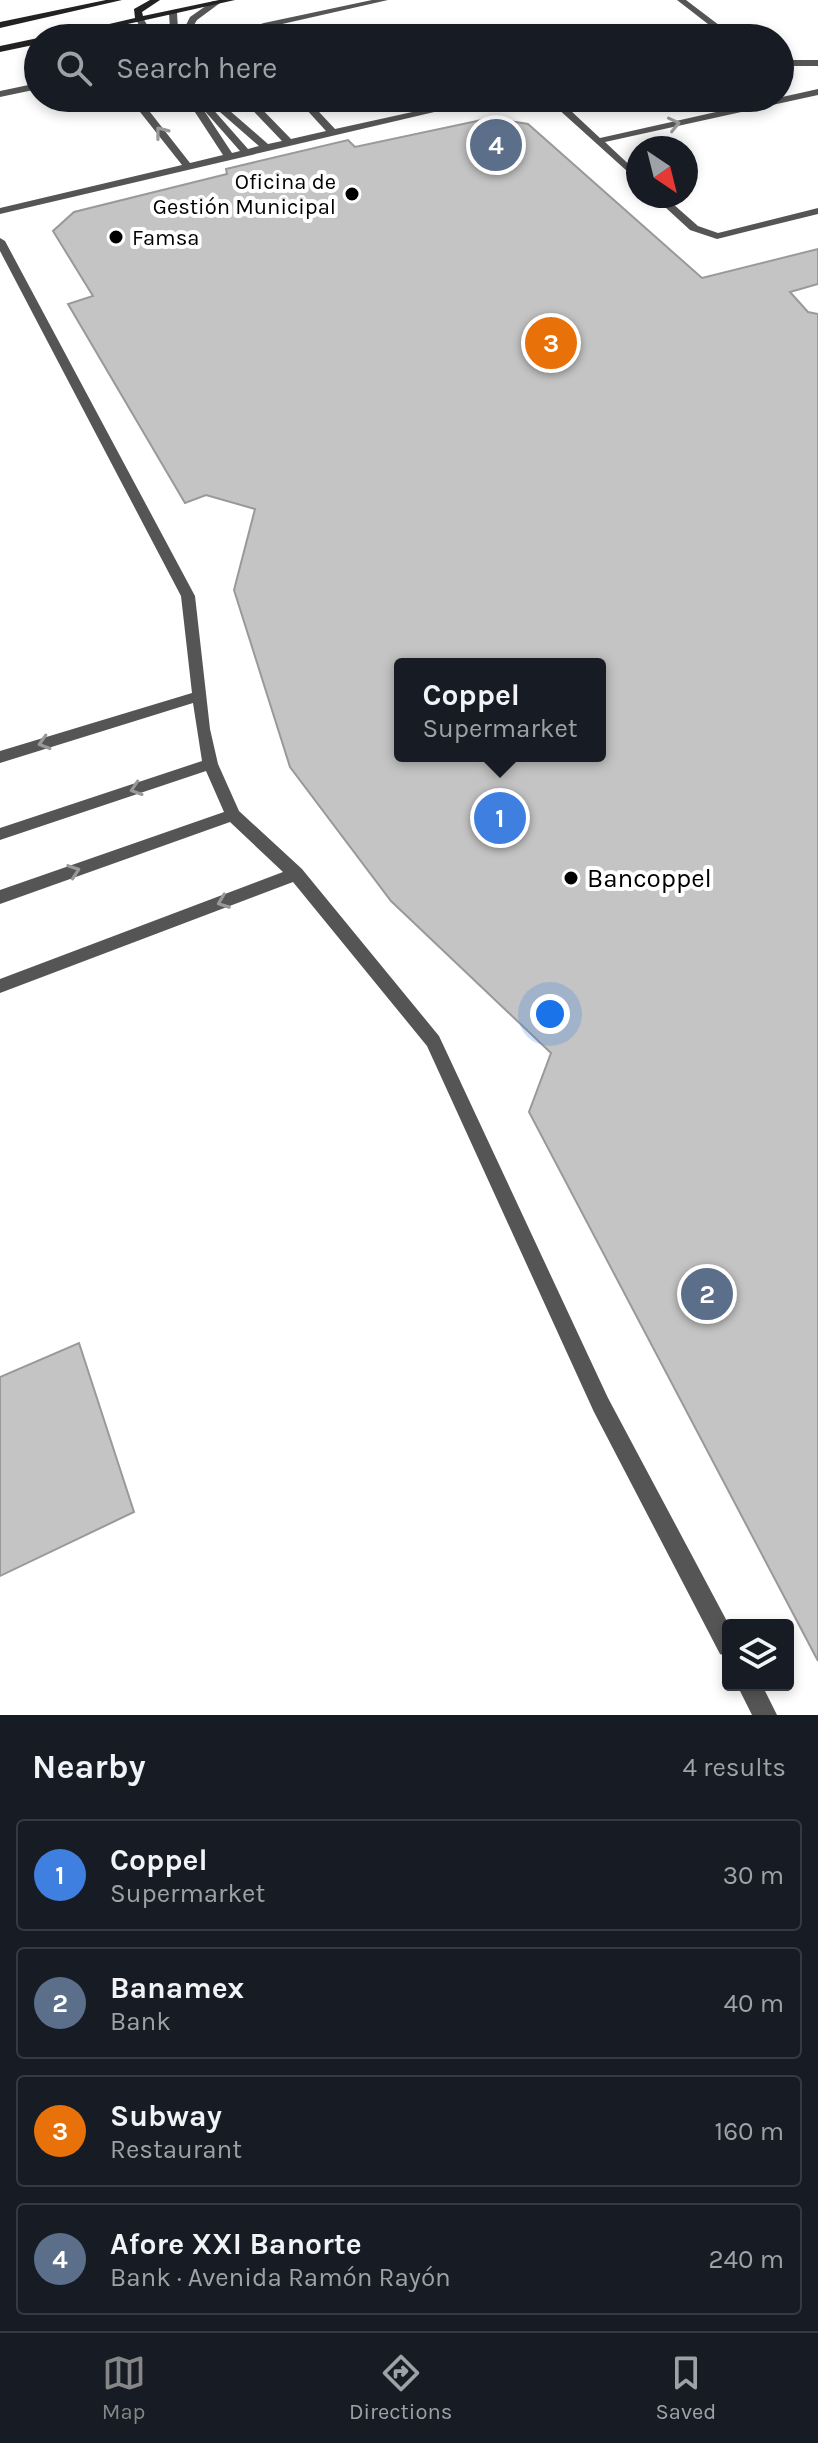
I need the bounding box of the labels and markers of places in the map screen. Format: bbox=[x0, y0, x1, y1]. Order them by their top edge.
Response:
pin: 4 bbox=[470, 115, 522, 175]
place label: Oficina de Gestión Municipal bbox=[153, 169, 336, 220]
marker: Oficina de Gestión Municipal bbox=[343, 185, 361, 203]
place label: Famsa bbox=[132, 225, 199, 251]
marker: Famsa bbox=[107, 228, 125, 246]
pin: 3 bbox=[525, 313, 577, 373]
pin: 1 bbox=[474, 788, 526, 848]
place label: Bancoppel bbox=[587, 863, 712, 894]
marker: Bancoppel bbox=[562, 869, 580, 887]
pin: 2 bbox=[681, 1264, 733, 1324]

